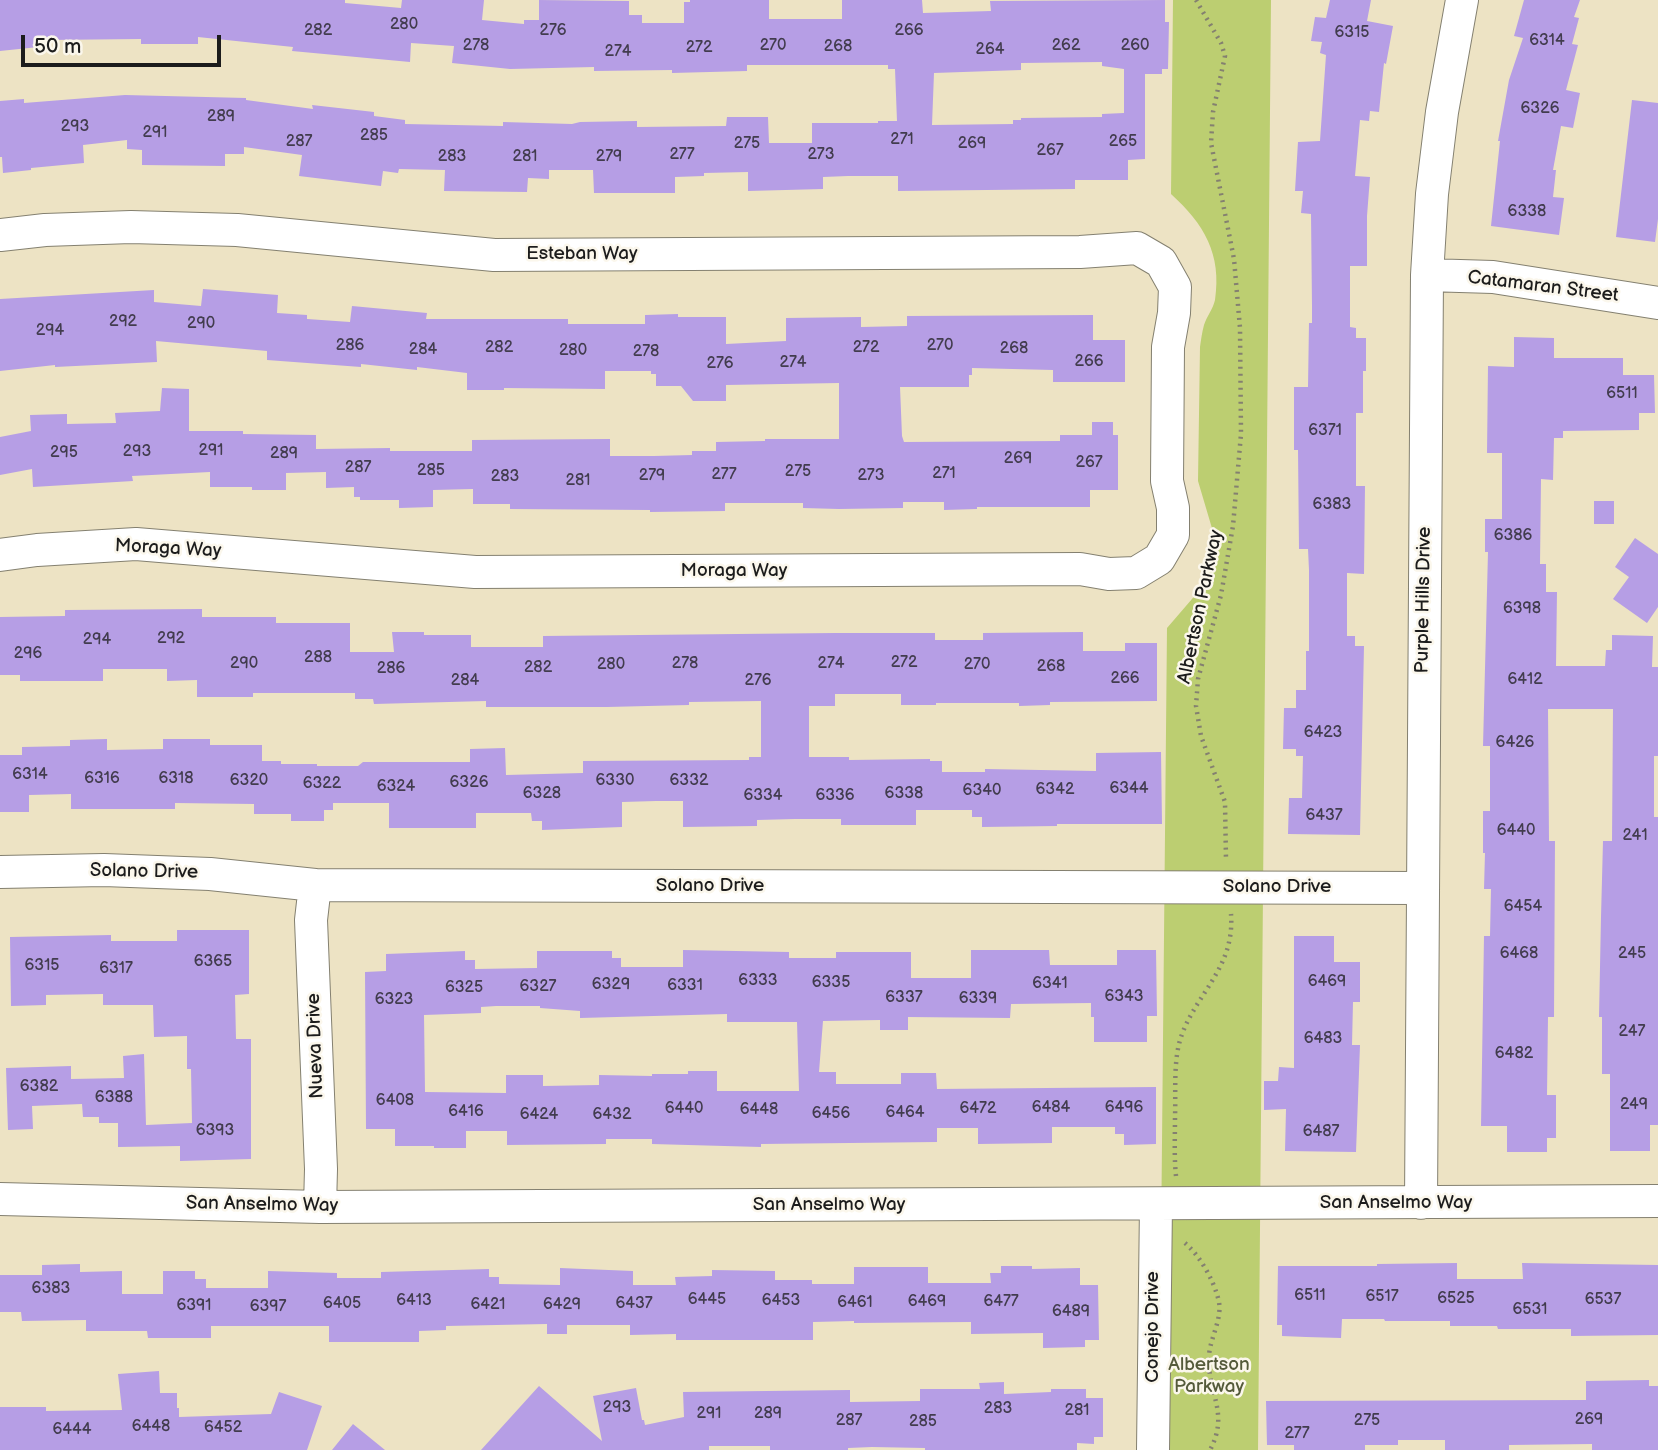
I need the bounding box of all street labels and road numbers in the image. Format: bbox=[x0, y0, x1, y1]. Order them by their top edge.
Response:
street label: Esteban Way bbox=[526, 243, 638, 265]
street label: Catamaran Street bbox=[1466, 266, 1620, 308]
street label: Purple Hills Drive bbox=[1411, 526, 1437, 674]
street label: Albertson Parkway bbox=[1174, 528, 1228, 686]
street label: Moraga Way bbox=[114, 535, 222, 563]
street label: Moraga Way bbox=[681, 560, 787, 582]
street label: Solano Drive bbox=[90, 860, 198, 884]
street label: Solano Drive bbox=[656, 875, 764, 897]
street label: Solano Drive bbox=[1223, 876, 1331, 898]
street label: Nueva Drive bbox=[303, 993, 329, 1099]
street label: San Anselmo Way bbox=[186, 1192, 338, 1218]
street label: San Anselmo Way bbox=[1320, 1192, 1472, 1214]
street label: San Anselmo Way bbox=[753, 1194, 905, 1216]
street label: Conejo Drive bbox=[1142, 1271, 1164, 1383]

